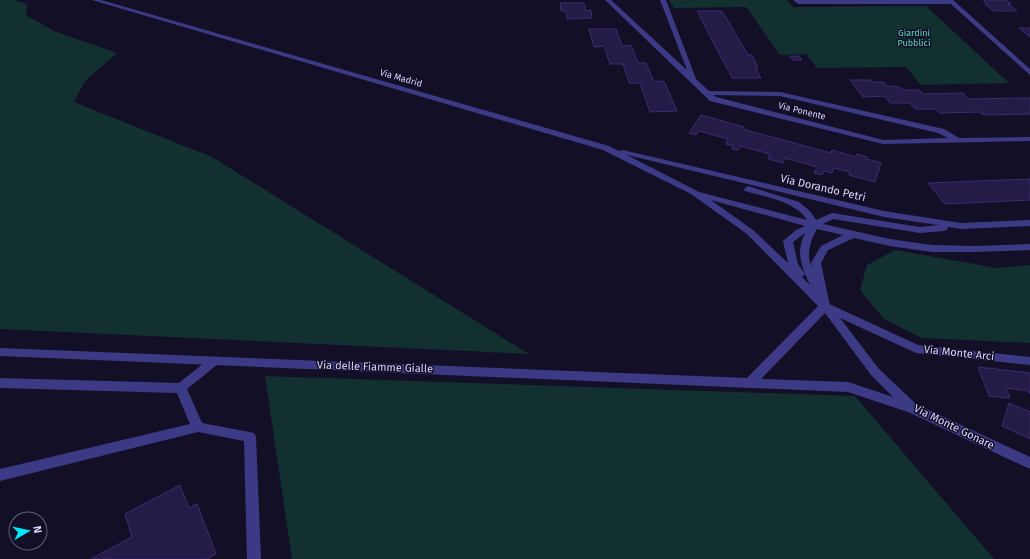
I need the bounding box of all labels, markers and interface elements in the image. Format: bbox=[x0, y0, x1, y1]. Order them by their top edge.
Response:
park label: Giardini Pubblici bbox=[898, 28, 930, 48]
street label: Via Madrid bbox=[379, 67, 423, 89]
street label: Via Ponente bbox=[777, 100, 827, 122]
street label: Via Dorando Petri bbox=[779, 172, 867, 204]
street label: Via Monte Arci bbox=[923, 343, 995, 363]
street label: Via delle Fiamme Gialle bbox=[317, 358, 433, 376]
street label: Via Monte Gonare bbox=[912, 402, 996, 452]
north arrow bbox=[8, 511, 48, 551]
text: N bbox=[30, 525, 44, 534]

